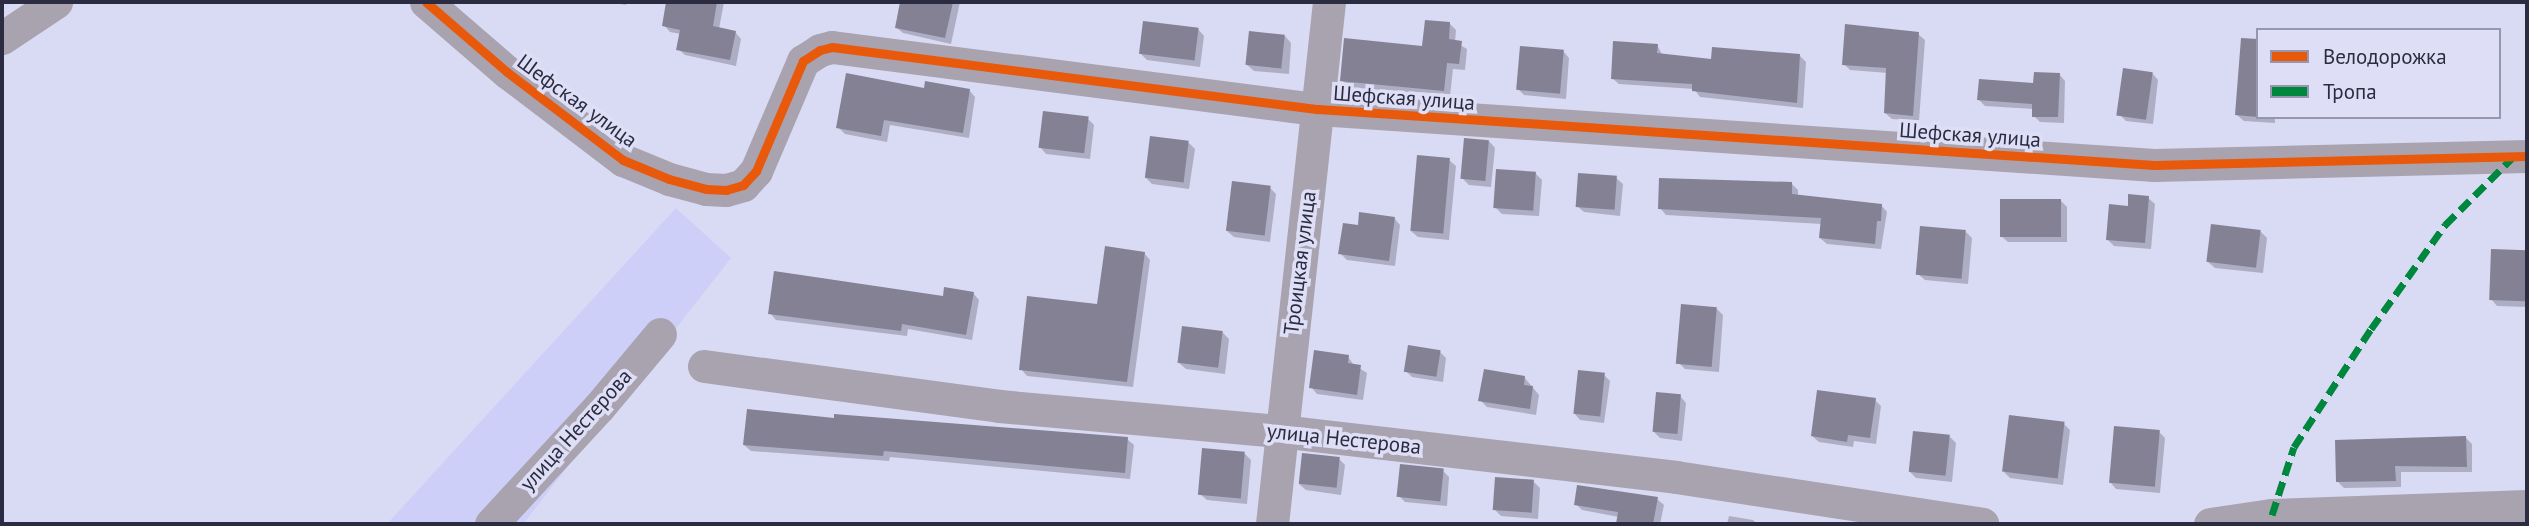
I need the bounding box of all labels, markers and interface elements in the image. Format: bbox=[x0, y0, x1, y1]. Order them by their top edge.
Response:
legend bbox=[2256, 28, 2501, 119]
text: Велодорожка bbox=[2323, 43, 2447, 70]
street label: Шефская улица bbox=[512, 49, 642, 153]
text: Тропа bbox=[2323, 78, 2377, 105]
street label: Шефская улица bbox=[1332, 80, 1476, 116]
street label: Шефская улица bbox=[1898, 117, 2042, 153]
street label: Троицкая улица bbox=[1279, 190, 1321, 336]
street label: улица Нестерова bbox=[515, 364, 637, 496]
street label: улица Нестерова bbox=[1266, 418, 1422, 460]

